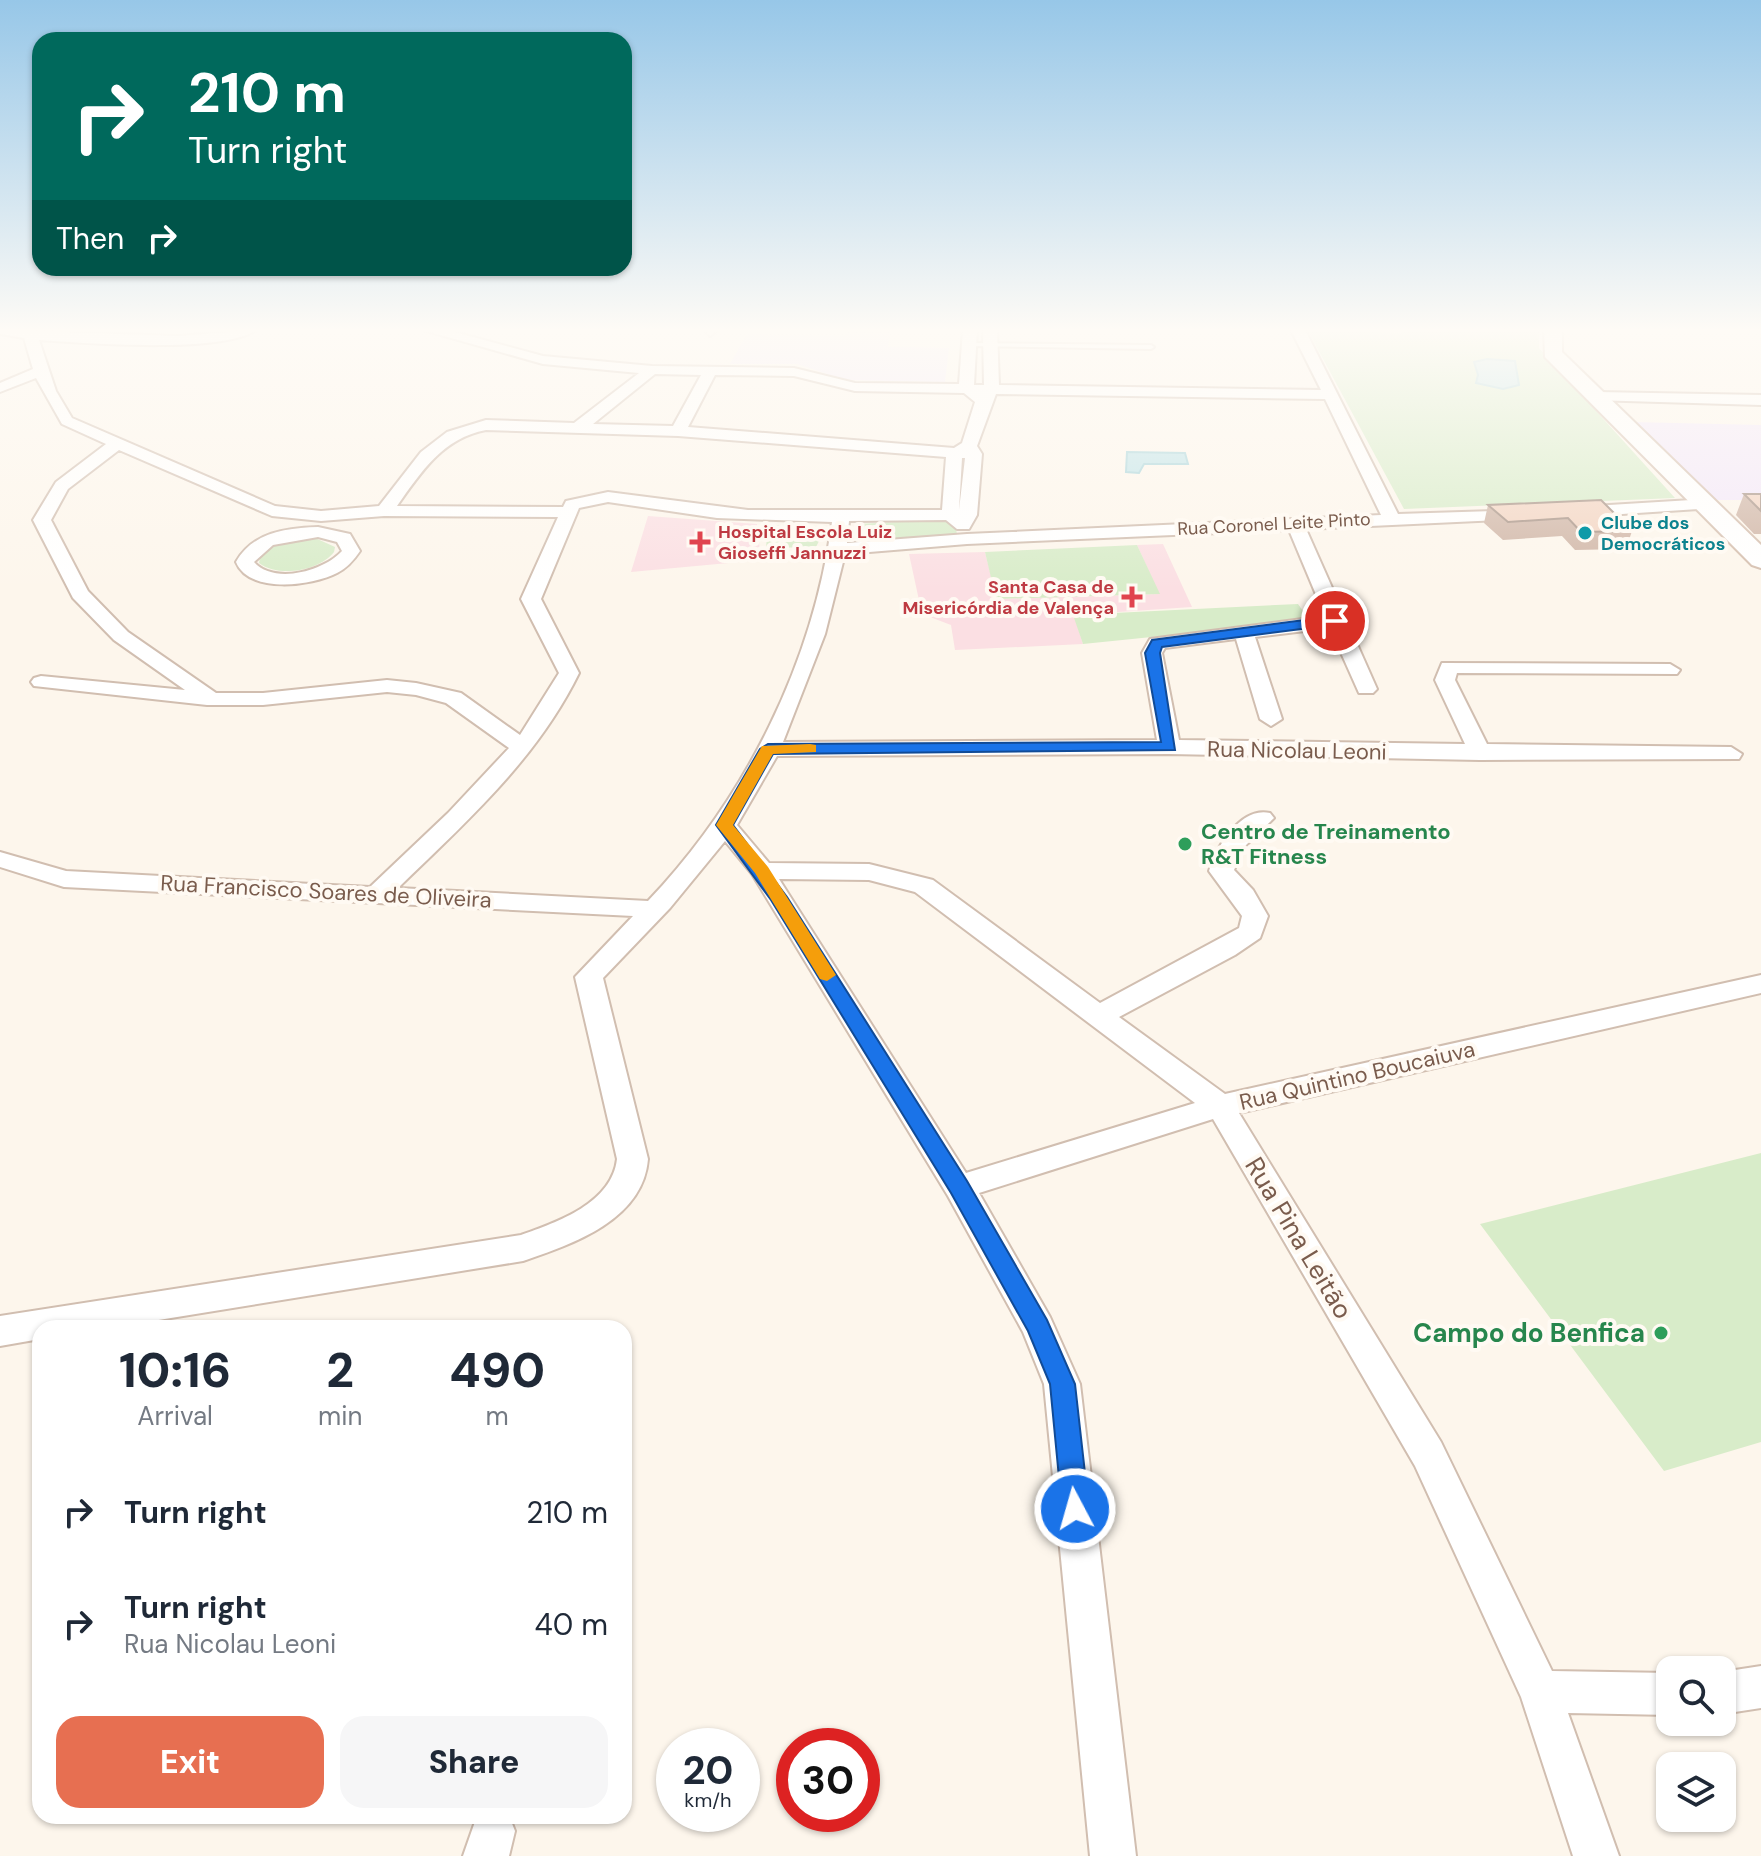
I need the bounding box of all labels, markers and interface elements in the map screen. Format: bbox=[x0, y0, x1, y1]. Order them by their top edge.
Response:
text: 210 m bbox=[188, 56, 346, 129]
icon: right bbox=[56, 64, 160, 168]
text: Turn right bbox=[188, 127, 347, 174]
icon: right bbox=[140, 216, 184, 260]
text: Then bbox=[56, 219, 124, 258]
street label: Rua Coronel Leite Pinto bbox=[1177, 507, 1371, 541]
place label: Clube dos Democráticos bbox=[1601, 511, 1725, 556]
place label: Hospital Escola Luiz Gioseffi Jannuzzi bbox=[718, 520, 892, 565]
marker: Clube dos Democráticos bbox=[1576, 524, 1594, 542]
marker: Hospital Escola Luiz Gioseffi Jannuzzi bbox=[689, 531, 711, 553]
place label: Santa Casa de Misericórdia de Valença bbox=[903, 575, 1114, 620]
marker: Santa Casa de Misericórdia de Valença bbox=[1121, 586, 1143, 608]
pin bbox=[1301, 587, 1369, 655]
icon: arrive bbox=[1313, 599, 1357, 643]
street label: Rua Nicolau Leoni bbox=[1207, 734, 1387, 767]
place label: Centro de Treinamento R&T Fitness bbox=[1201, 817, 1451, 871]
marker: Centro de Treinamento R&T Fitness bbox=[1176, 835, 1194, 853]
street label: Rua Francisco Soares de Oliveira bbox=[160, 868, 492, 915]
street label: Rua Quintino Boucaiuva bbox=[1237, 1034, 1478, 1117]
street label: Rua Pina Leitão bbox=[1237, 1151, 1361, 1325]
place label: Campo do Benfica bbox=[1413, 1316, 1645, 1350]
marker: Campo do Benfica bbox=[1652, 1324, 1670, 1342]
text: 10:16 bbox=[119, 1339, 231, 1402]
text: 2 bbox=[326, 1339, 354, 1402]
text: 490 bbox=[449, 1339, 545, 1402]
text: Arrival bbox=[137, 1399, 213, 1433]
text: min bbox=[318, 1399, 362, 1433]
text: m bbox=[486, 1399, 509, 1433]
position arrow bbox=[1033, 1467, 1117, 1551]
icon: right bbox=[56, 1490, 100, 1534]
text: Turn right bbox=[124, 1493, 267, 1532]
text: 210 m bbox=[526, 1493, 608, 1532]
text: Turn right bbox=[124, 1588, 267, 1627]
icon: right bbox=[56, 1602, 100, 1646]
text: 40 m bbox=[535, 1605, 608, 1644]
text: Rua Nicolau Leoni bbox=[124, 1627, 336, 1661]
map controls bbox=[1656, 1656, 1736, 1832]
button: search bbox=[1656, 1656, 1736, 1736]
button: Exit bbox=[56, 1716, 324, 1808]
button: Share bbox=[340, 1716, 608, 1808]
speed limit sign: 30 bbox=[776, 1728, 880, 1832]
text: 20 bbox=[682, 1744, 734, 1796]
button: layers bbox=[1656, 1752, 1736, 1832]
text: km/h bbox=[684, 1787, 732, 1813]

